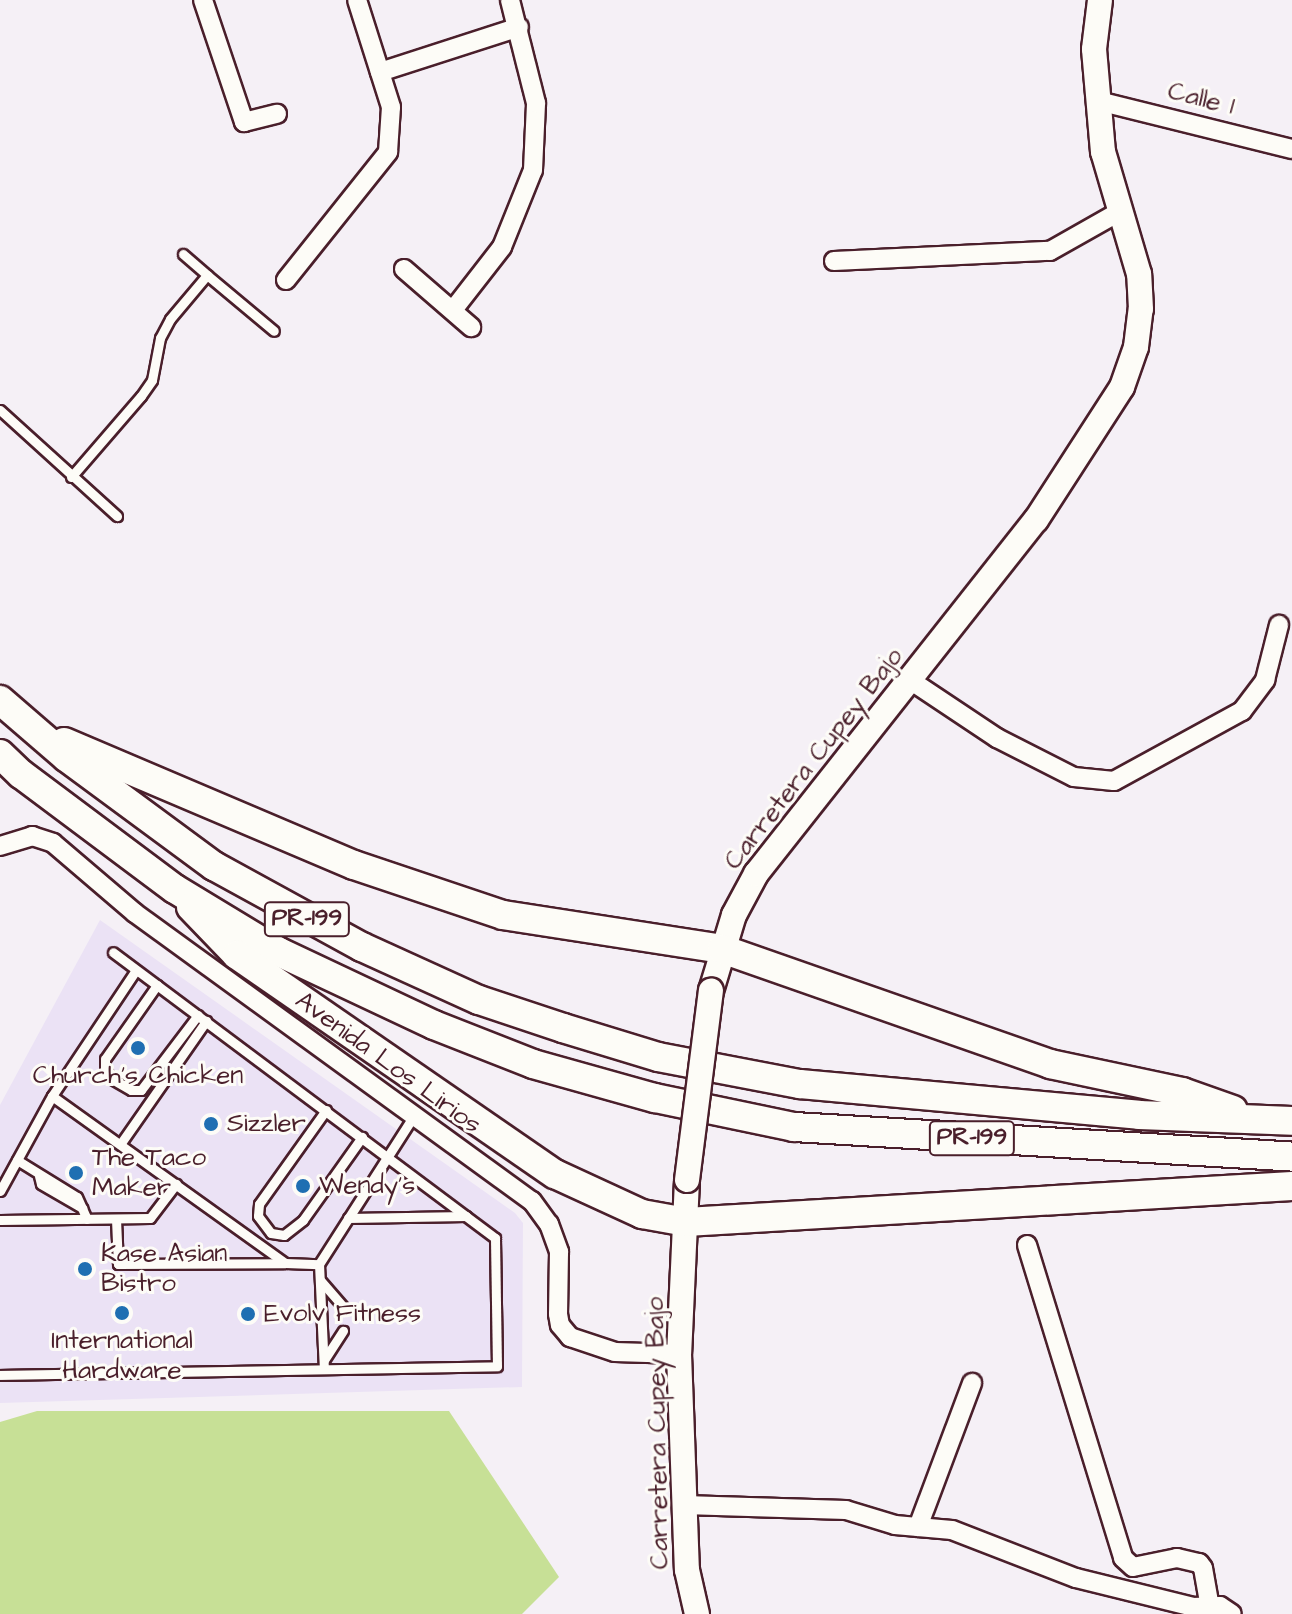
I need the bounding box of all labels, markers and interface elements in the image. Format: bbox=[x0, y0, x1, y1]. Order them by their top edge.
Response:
street label: Calle 1 bbox=[1164, 76, 1238, 122]
street label: Carretera Cupey Bajo bbox=[718, 642, 910, 876]
road number: PR-199 bbox=[263, 899, 351, 939]
street label: Avenida Los Lirios bbox=[289, 985, 487, 1141]
marker: Church's Chicken bbox=[129, 1039, 147, 1057]
place label: Church's Chicken bbox=[33, 1060, 243, 1092]
place label: Sizzler bbox=[227, 1108, 306, 1140]
marker: Sizzler bbox=[202, 1115, 220, 1133]
road number: PR-199 bbox=[928, 1118, 1016, 1158]
place label: The Taco Maker bbox=[92, 1142, 206, 1204]
marker: The Taco Maker bbox=[67, 1164, 85, 1182]
place label: Wendy's bbox=[319, 1170, 415, 1202]
marker: Wendy's bbox=[294, 1177, 312, 1195]
place label: Kase Asian Bistro bbox=[101, 1238, 227, 1300]
marker: Kase Asian Bistro bbox=[76, 1260, 94, 1278]
street label: Carretera Cupey Bajo bbox=[640, 1296, 676, 1570]
place label: Evolv Fitness bbox=[264, 1298, 421, 1330]
marker: International Hardware bbox=[113, 1304, 131, 1322]
marker: Evolv Fitness bbox=[239, 1305, 257, 1323]
place label: International Hardware bbox=[51, 1325, 193, 1386]

